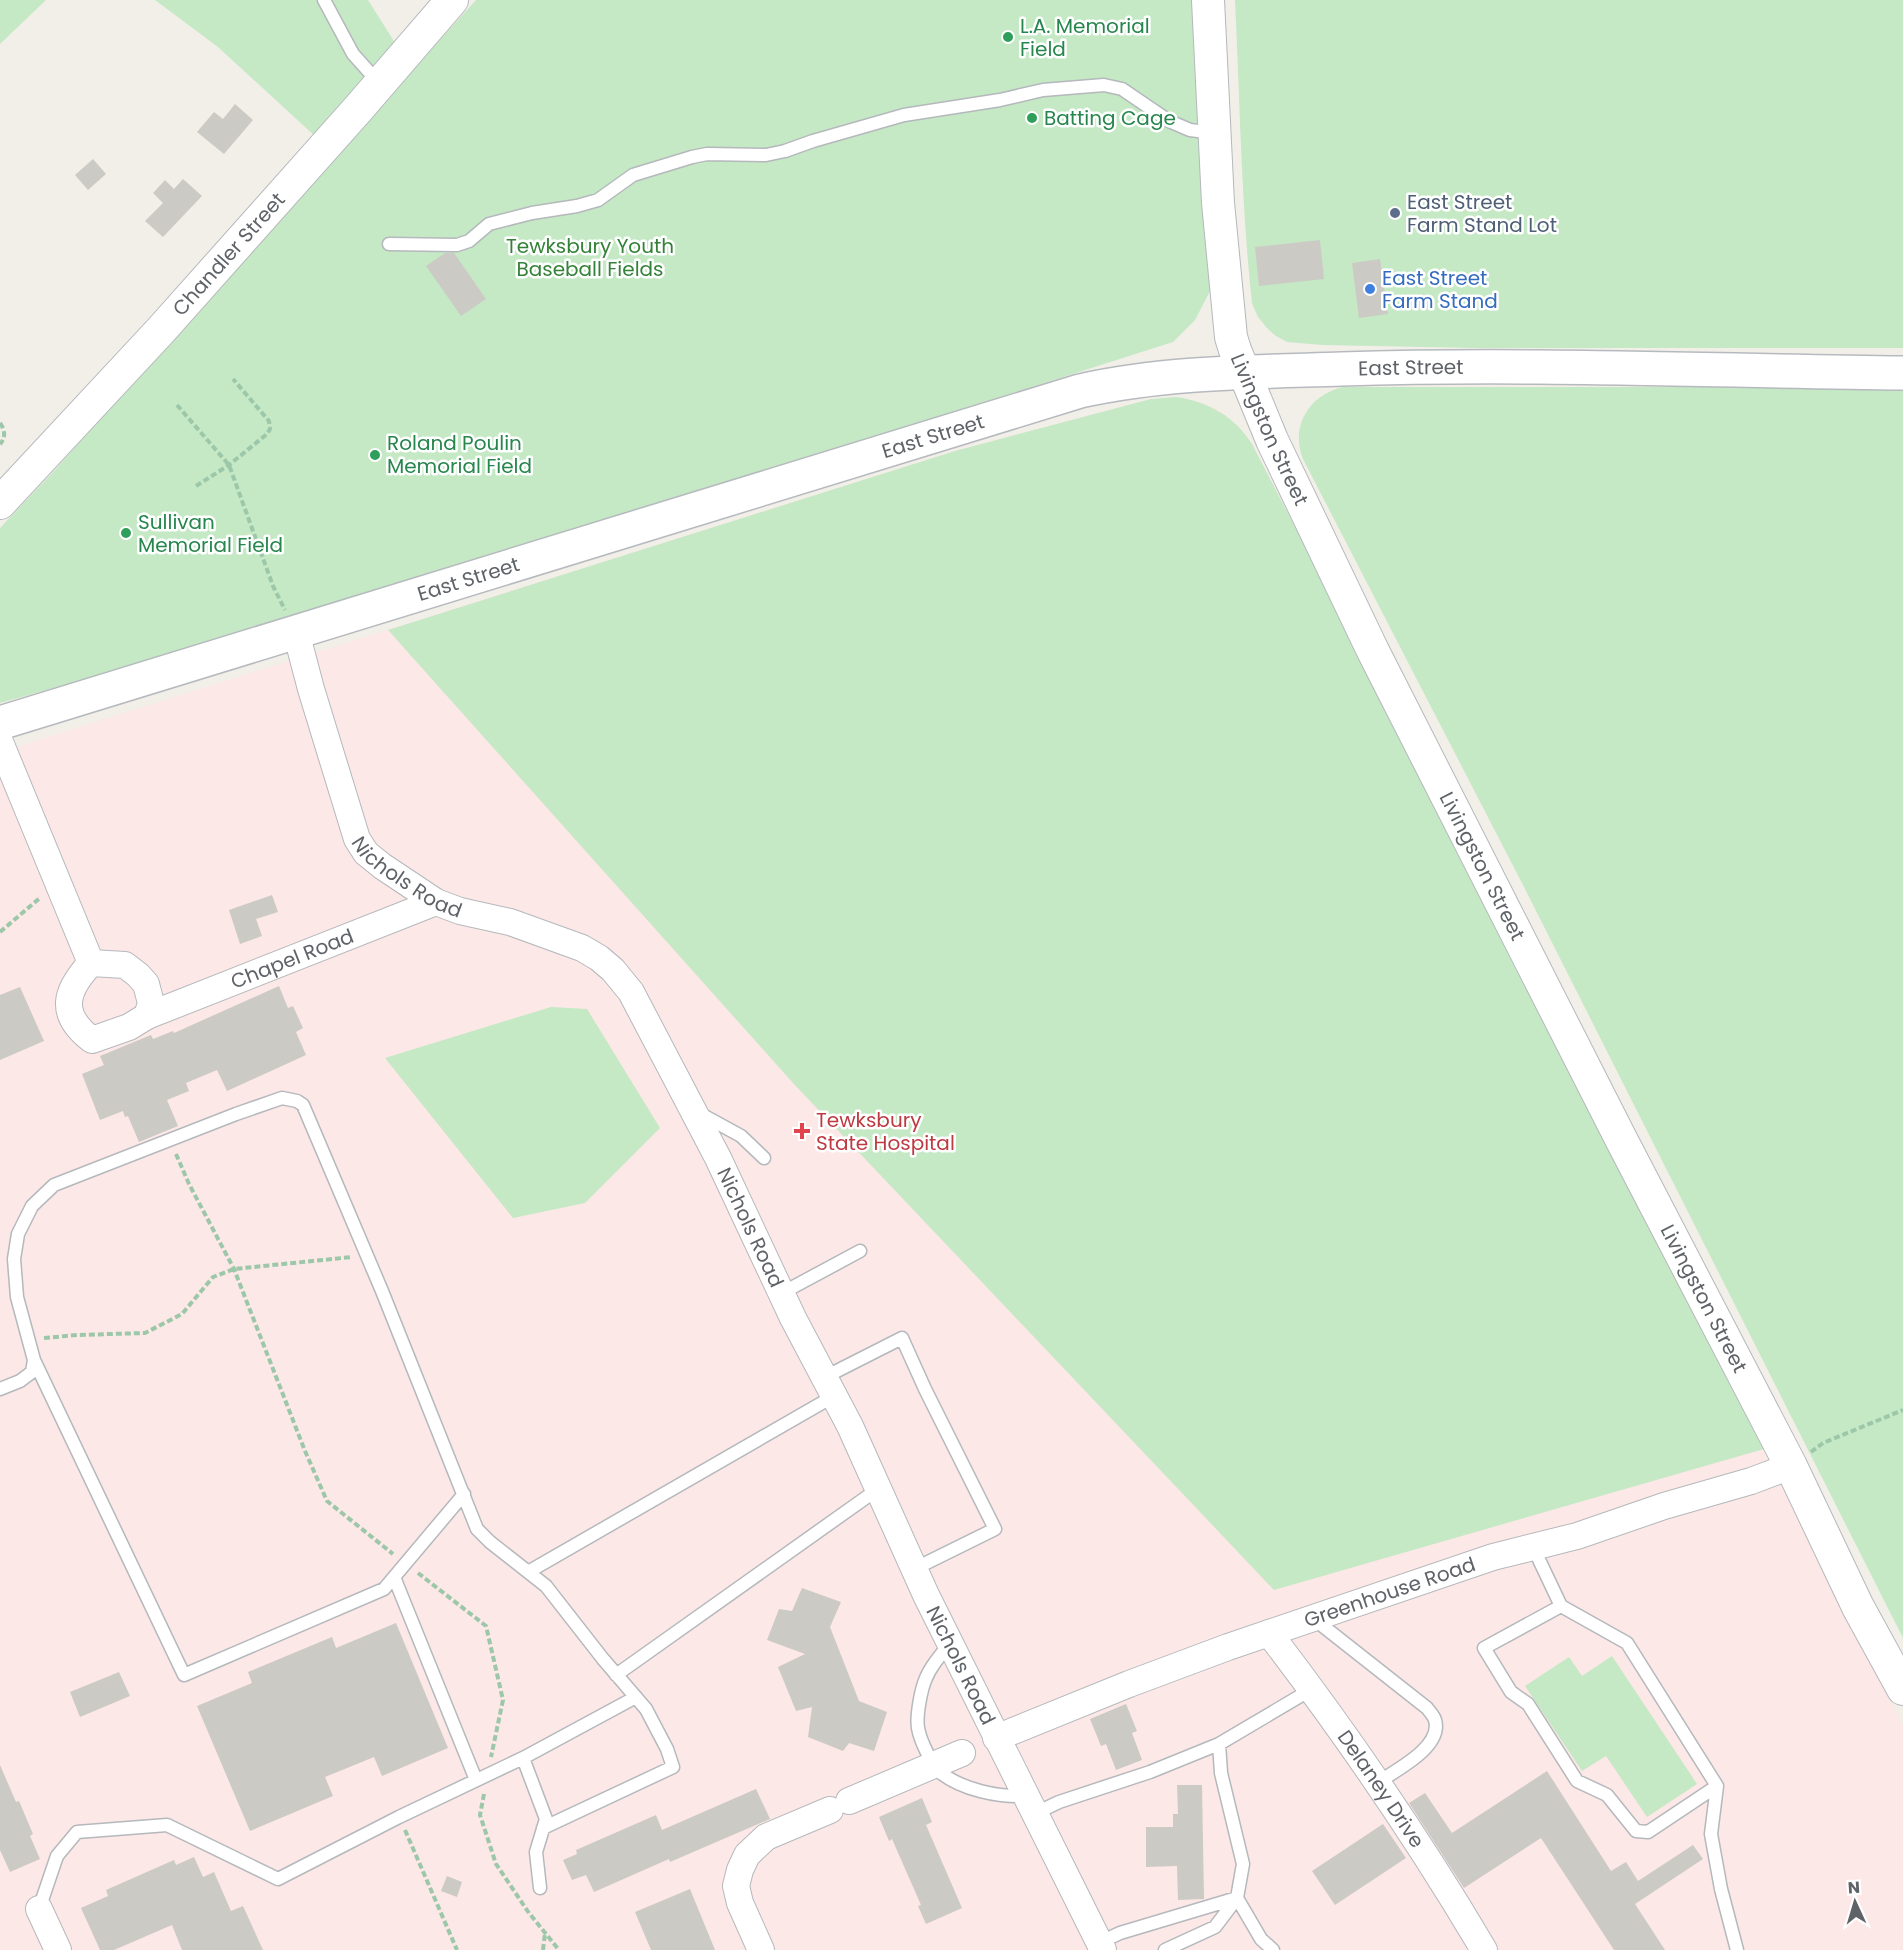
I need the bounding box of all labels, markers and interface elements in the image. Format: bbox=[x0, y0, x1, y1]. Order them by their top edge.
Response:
place label: L.A. Memorial Field bbox=[1020, 12, 1150, 63]
marker: L.A. Memorial Field bbox=[1001, 30, 1015, 44]
place label: Batting Cage bbox=[1044, 104, 1176, 132]
marker: Batting Cage bbox=[1025, 111, 1039, 125]
street label: Chandler Street bbox=[166, 186, 291, 322]
place label: East Street Farm Stand Lot bbox=[1407, 188, 1557, 239]
marker: East Street Farm Stand Lot bbox=[1388, 206, 1402, 220]
park label: Tewksbury Youth Baseball Fields bbox=[506, 232, 674, 283]
place label: East Street Farm Stand bbox=[1382, 264, 1498, 315]
marker: East Street Farm Stand bbox=[1363, 282, 1377, 296]
street label: Livingston Street bbox=[1224, 349, 1315, 510]
street label: East Street bbox=[1358, 353, 1464, 383]
street label: East Street bbox=[878, 407, 987, 465]
place label: Roland Poulin Memorial Field bbox=[387, 429, 532, 480]
marker: Roland Poulin Memorial Field bbox=[368, 448, 382, 462]
place label: Sullivan Memorial Field bbox=[138, 508, 283, 559]
marker: Sullivan Memorial Field bbox=[119, 526, 133, 540]
street label: East Street bbox=[414, 550, 523, 608]
street label: Livingston Street bbox=[1433, 787, 1532, 945]
street label: Nichols Road bbox=[345, 831, 466, 925]
street label: Chapel Road bbox=[226, 922, 358, 996]
place label: Tewksbury State Hospital bbox=[816, 1106, 955, 1157]
marker: Tewksbury State Hospital bbox=[793, 1122, 811, 1140]
street label: Nichols Road bbox=[710, 1163, 791, 1292]
street label: Livingston Street bbox=[1654, 1220, 1754, 1378]
street label: Greenhouse Road bbox=[1300, 1550, 1479, 1634]
street label: Nichols Road bbox=[920, 1601, 1002, 1729]
street label: Delaney Drive bbox=[1331, 1724, 1431, 1853]
north arrow bbox=[1825, 1872, 1885, 1932]
text: N bbox=[1847, 1876, 1861, 1899]

